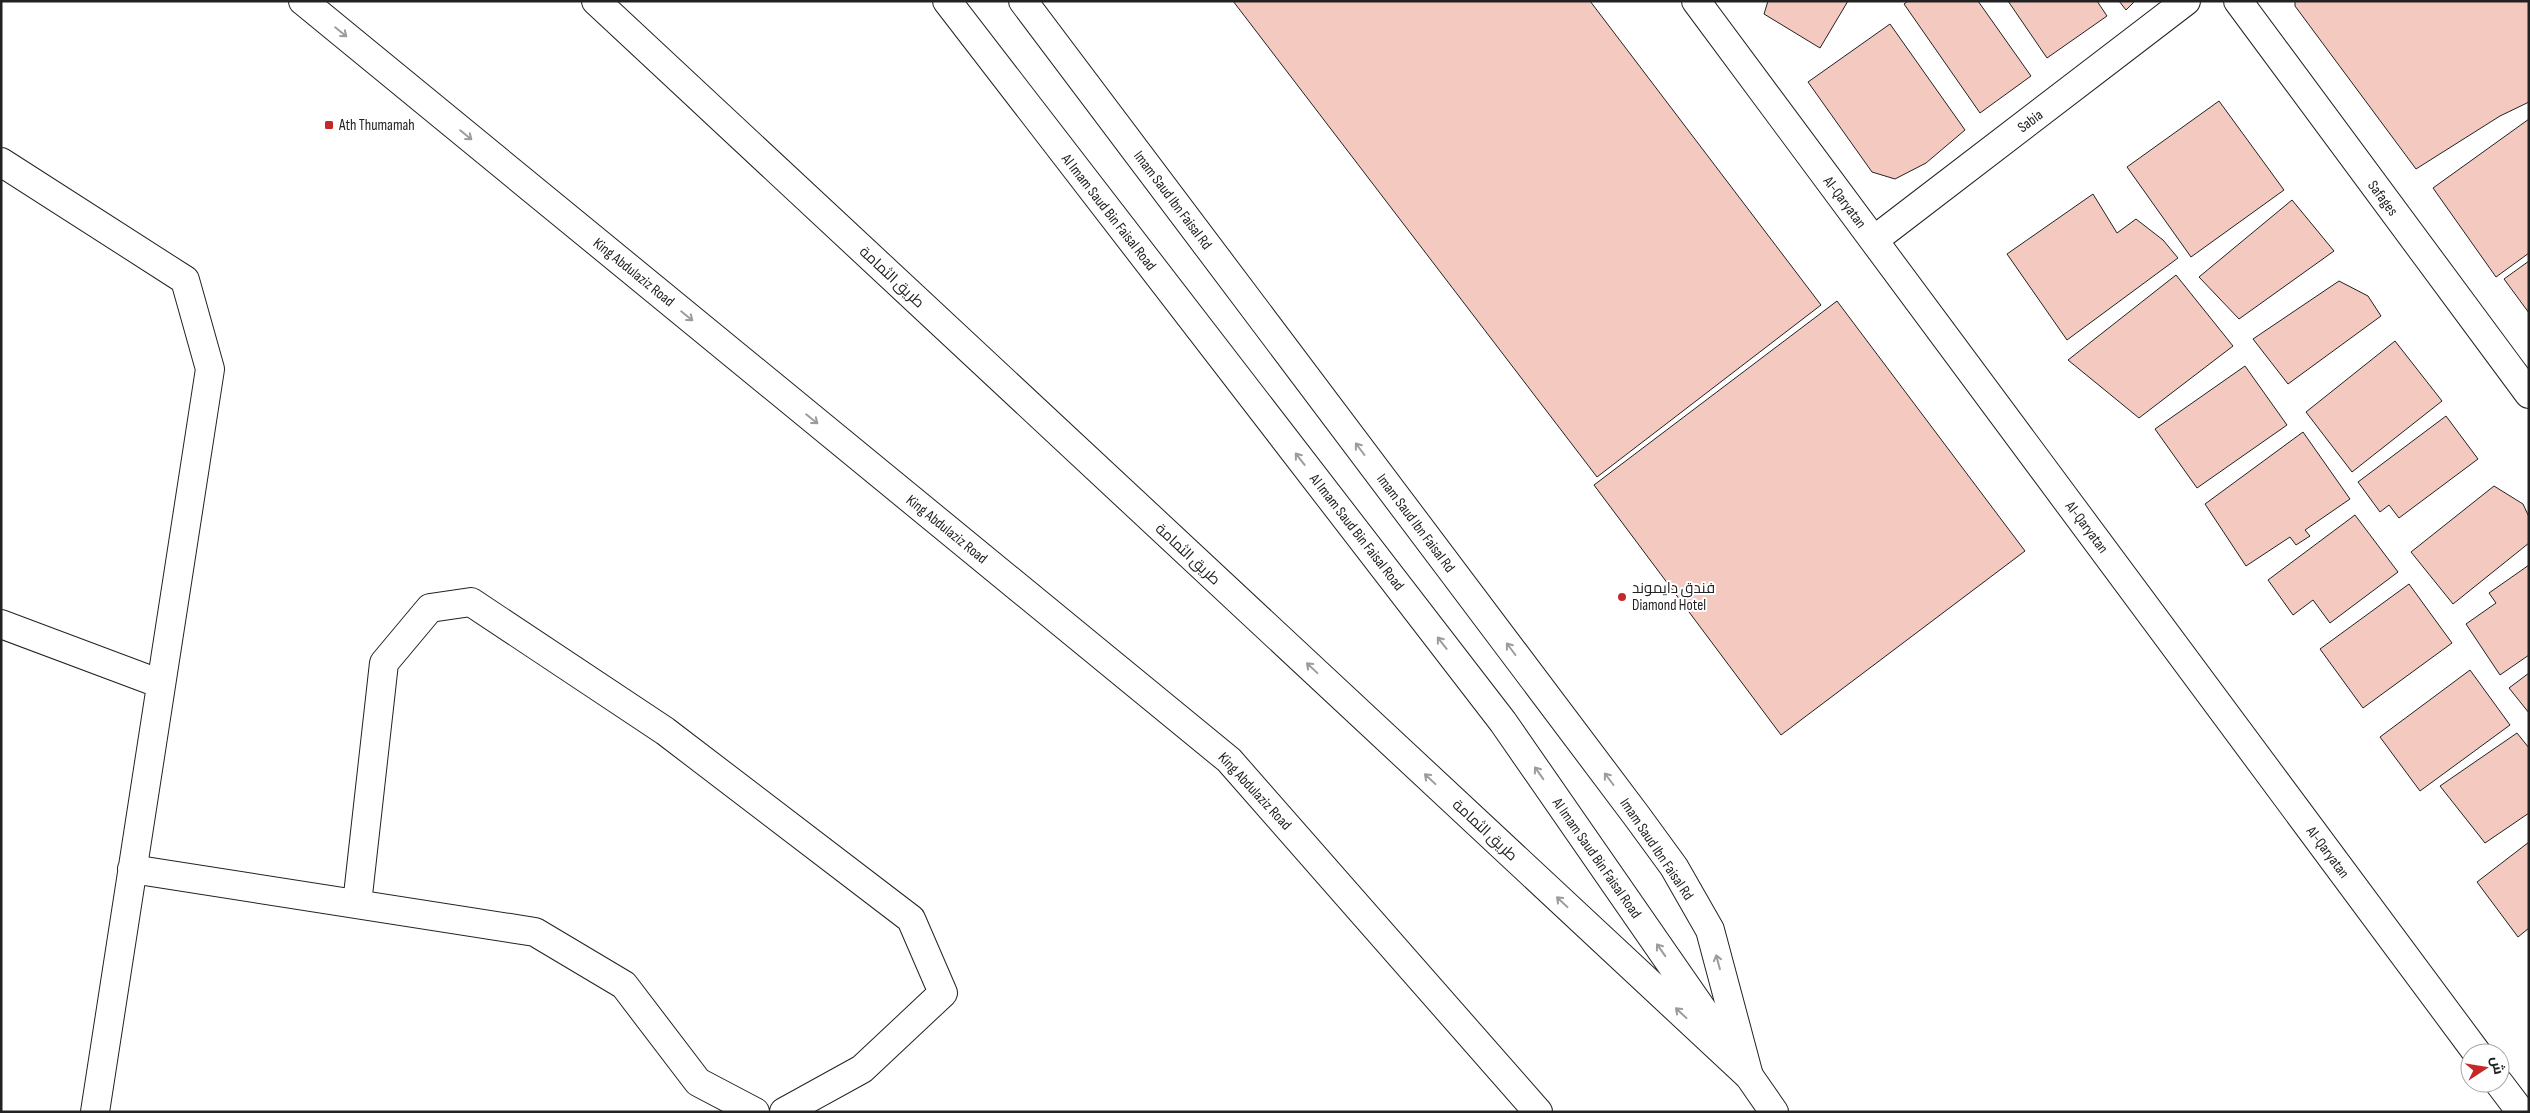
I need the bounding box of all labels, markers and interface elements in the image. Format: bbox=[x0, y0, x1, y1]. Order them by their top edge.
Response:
one-way arrow bbox=[334, 27, 347, 38]
street label: Sabia bbox=[2014, 106, 2047, 137]
place label: Ath Thumamah bbox=[338, 116, 415, 135]
marker: Ath Thumamah bbox=[323, 119, 335, 131]
one-way arrow bbox=[459, 130, 472, 141]
street label: Imam Saud Ibn Faisal Rd bbox=[1129, 147, 1216, 253]
street label: Al Imam Saud Bin Faisal Road bbox=[1057, 149, 1160, 274]
street label: Al-Qaryatan bbox=[1818, 172, 1870, 232]
street label: Safages bbox=[2363, 177, 2402, 220]
street label: King Abdulaziz Road bbox=[589, 234, 678, 311]
street label: طريق الثمامة bbox=[855, 242, 928, 312]
one-way arrow bbox=[680, 310, 693, 321]
one-way arrow bbox=[806, 413, 819, 424]
one-way arrow bbox=[1355, 443, 1366, 456]
one-way arrow bbox=[1295, 452, 1305, 466]
street label: Al Imam Saud Bin Faisal Road bbox=[1305, 469, 1408, 594]
street label: Imam Saud Ibn Faisal Rd bbox=[1372, 470, 1459, 576]
street label: King Abdulaziz Road bbox=[902, 491, 991, 568]
street label: Al-Qaryatan bbox=[2060, 497, 2112, 557]
street label: طريق الثمامة bbox=[1151, 519, 1224, 589]
place label: فندق دايموند Diamond Hotel bbox=[1632, 579, 1715, 615]
marker: فندق دايموند Diamond Hotel bbox=[1616, 591, 1628, 603]
one-way arrow bbox=[1437, 636, 1447, 650]
one-way arrow bbox=[1506, 642, 1516, 656]
one-way arrow bbox=[1305, 662, 1318, 674]
street label: King Abdulaziz Road bbox=[1214, 749, 1295, 834]
one-way arrow bbox=[1534, 766, 1544, 780]
one-way arrow bbox=[1603, 772, 1614, 785]
one-way arrow bbox=[1424, 773, 1437, 785]
street label: Al Imam Saud Bin Faisal Road bbox=[1547, 794, 1645, 922]
street label: طريق الثمامة bbox=[1448, 795, 1521, 865]
street label: Imam Saud Ibn Faisal Rd bbox=[1615, 795, 1698, 904]
street label: Al-Qaryatan bbox=[2301, 822, 2353, 882]
one-way arrow bbox=[1556, 896, 1568, 908]
one-way arrow bbox=[1656, 943, 1666, 957]
one-way arrow bbox=[1713, 954, 1722, 970]
one-way arrow bbox=[1674, 1007, 1687, 1019]
north arrow bbox=[2460, 1043, 2510, 1093]
text: ش bbox=[2487, 1055, 2507, 1076]

